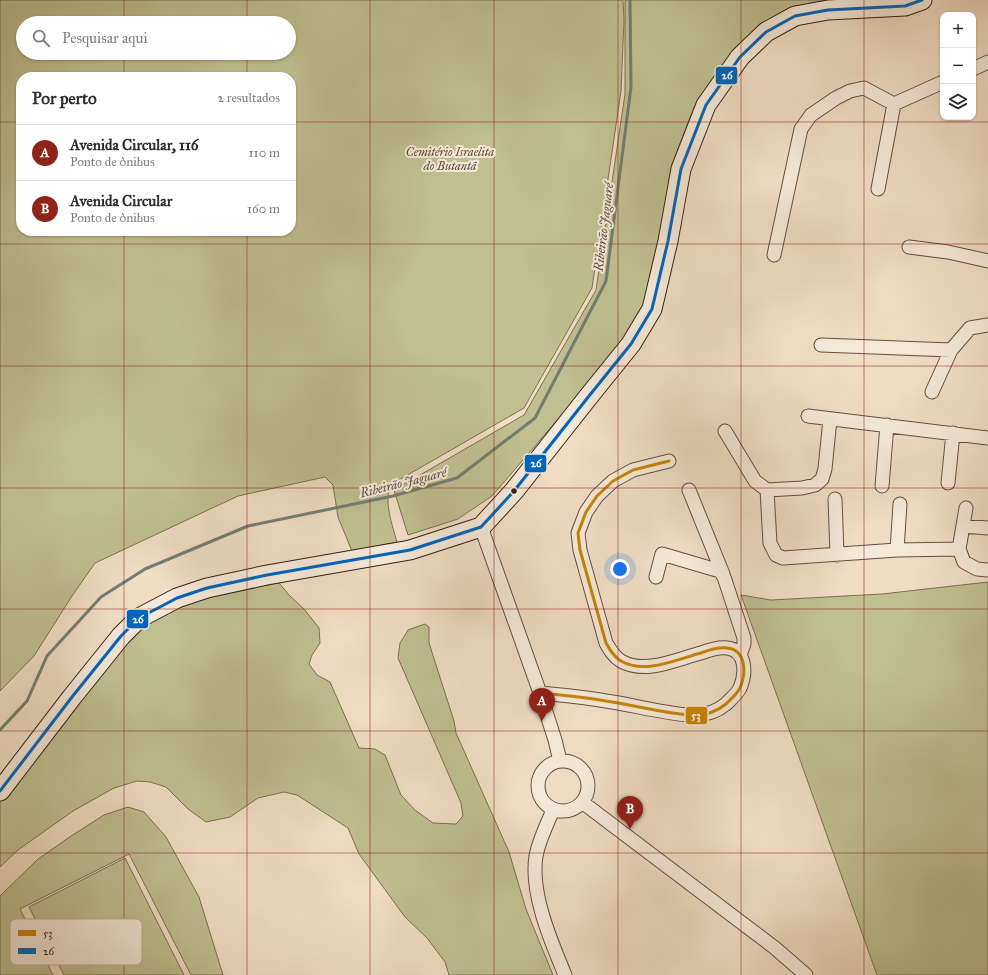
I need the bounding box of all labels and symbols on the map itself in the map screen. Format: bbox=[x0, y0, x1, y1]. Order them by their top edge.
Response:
line badge: 26 bbox=[715, 66, 738, 85]
text: 26 bbox=[721, 69, 734, 82]
park label: Cemitério Israelita do Butantã bbox=[406, 145, 495, 173]
water label: Ribeirão Jaguaré bbox=[591, 180, 618, 273]
line badge: 26 bbox=[524, 454, 547, 473]
text: 26 bbox=[530, 457, 543, 470]
water label: Ribeirão Jaguaré bbox=[357, 464, 450, 502]
unlabelled marker bbox=[509, 486, 519, 496]
your location bbox=[610, 559, 630, 579]
line badge: 26 bbox=[126, 609, 149, 629]
text: 26 bbox=[132, 613, 145, 626]
pin: A bbox=[529, 688, 555, 721]
line badge: 53 bbox=[685, 706, 708, 725]
text: 53 bbox=[691, 709, 701, 723]
pin: B bbox=[617, 796, 643, 829]
legend bbox=[10, 919, 142, 965]
text: 53 bbox=[43, 927, 53, 940]
text: 26 bbox=[43, 945, 54, 958]

